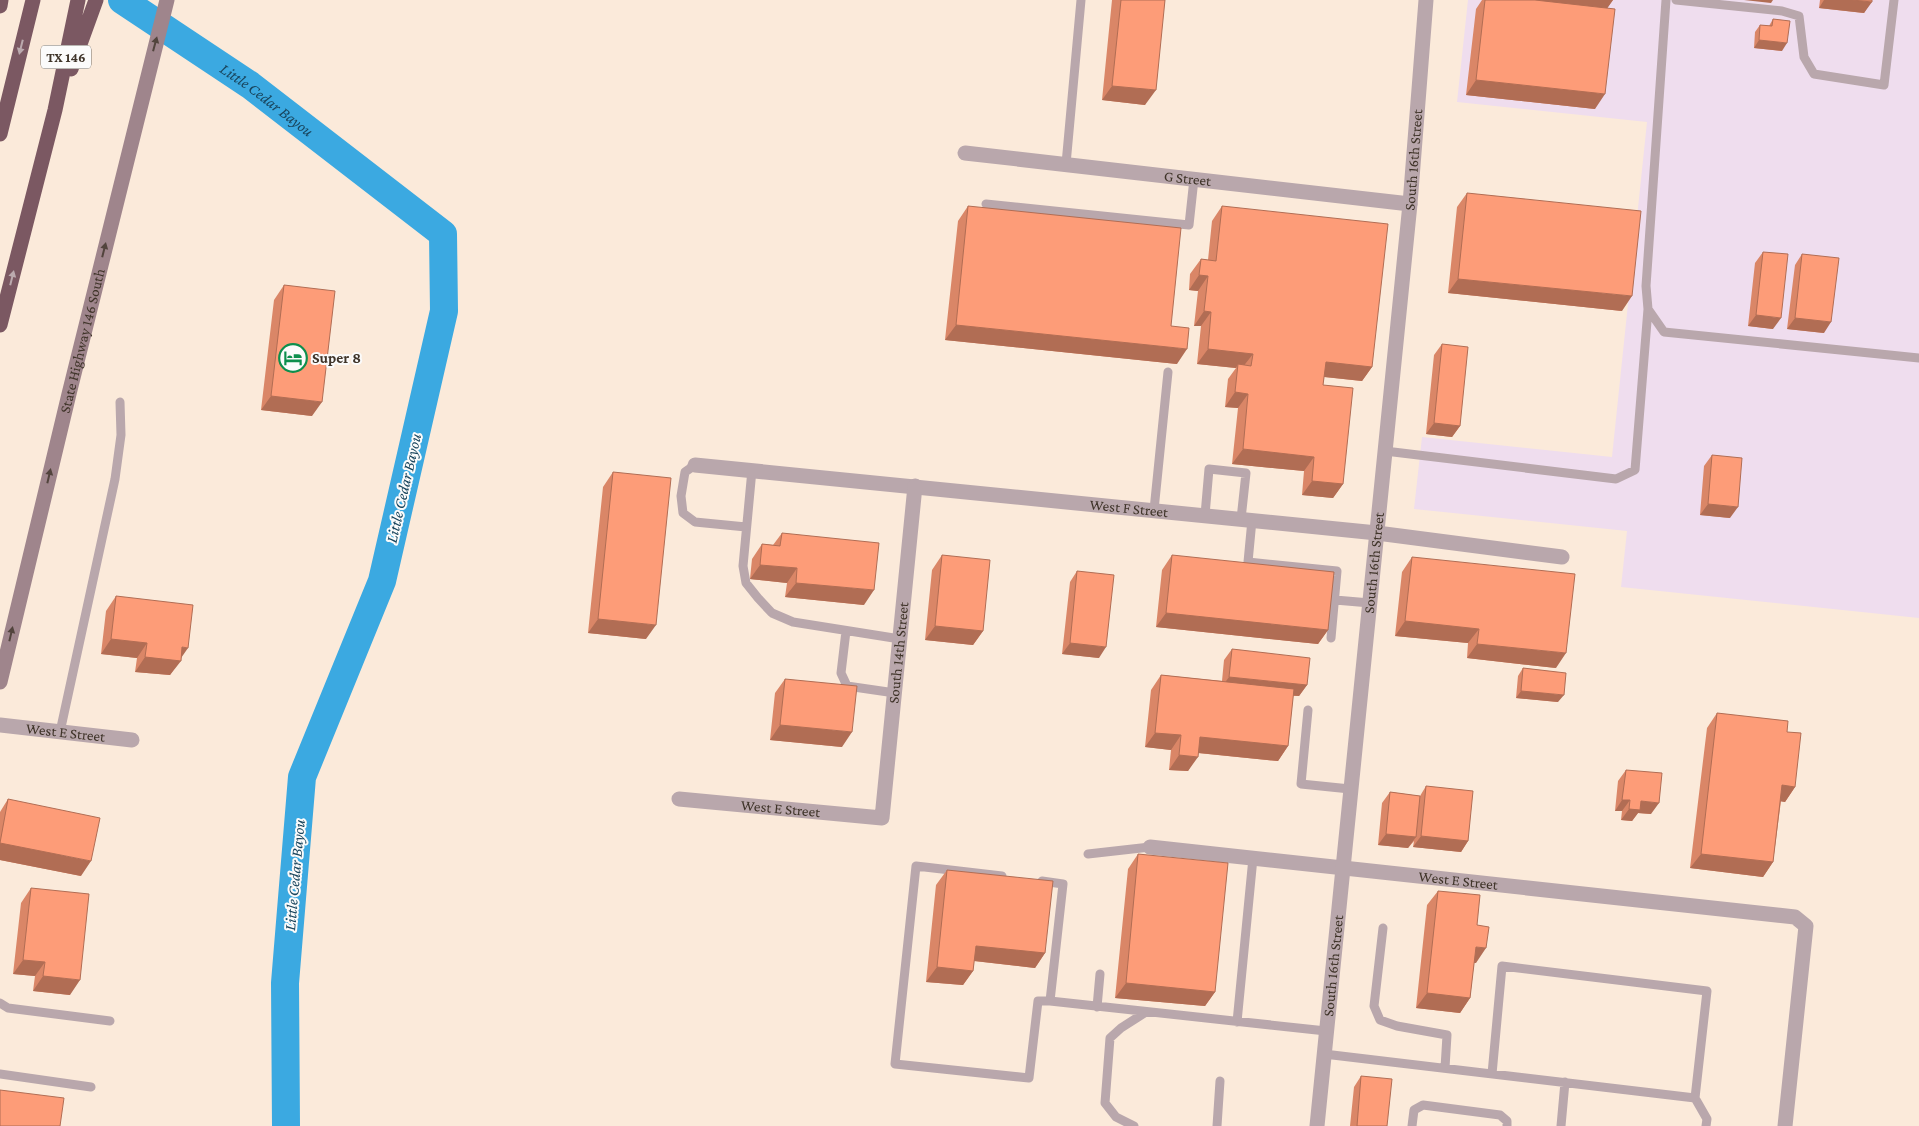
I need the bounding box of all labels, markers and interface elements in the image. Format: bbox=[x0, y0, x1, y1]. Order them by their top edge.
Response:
one-way arrow bbox=[151, 36, 159, 51]
one-way arrow bbox=[17, 40, 25, 55]
road number: TX 146 bbox=[41, 46, 91, 68]
water label: Little Cedar Bayou bbox=[217, 60, 317, 140]
street label: South 16th Street bbox=[1401, 107, 1426, 211]
street label: G Street bbox=[1163, 168, 1213, 189]
one-way arrow bbox=[100, 243, 108, 258]
street label: State Highway 146 South bbox=[57, 267, 108, 415]
one-way arrow bbox=[8, 270, 16, 285]
hotel icon: Super 8 bbox=[278, 343, 308, 373]
place label: Super 8 bbox=[312, 350, 361, 366]
water label: Little Cedar Bayou bbox=[383, 432, 425, 545]
one-way arrow bbox=[45, 469, 53, 484]
street label: West F Street bbox=[1089, 496, 1170, 520]
street label: South 16th Street bbox=[1361, 510, 1387, 614]
street label: South 14th Street bbox=[885, 600, 912, 704]
one-way arrow bbox=[7, 627, 15, 642]
street label: West E Street bbox=[25, 720, 107, 745]
street label: West E Street bbox=[740, 797, 822, 820]
water label: Little Cedar Bayou bbox=[281, 819, 309, 931]
street label: West E Street bbox=[1418, 868, 1500, 893]
street label: South 16th Street bbox=[1320, 913, 1346, 1017]

